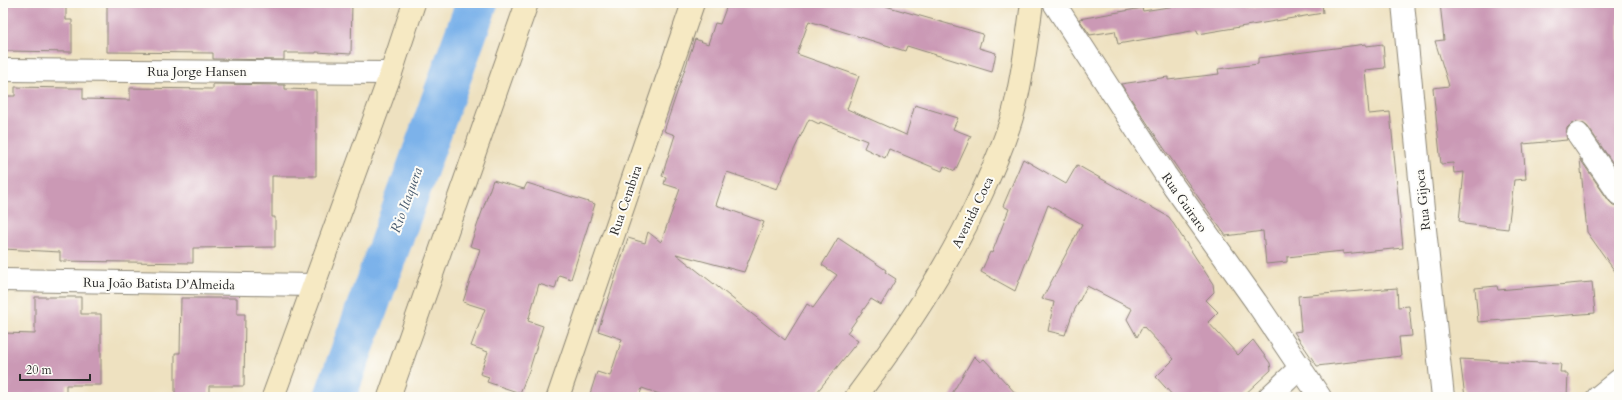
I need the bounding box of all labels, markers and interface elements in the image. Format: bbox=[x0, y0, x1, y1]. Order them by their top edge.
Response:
street label: Rua Jorge Hansen bbox=[147, 63, 247, 81]
street label: Rua Cembira bbox=[606, 162, 646, 238]
water label: Rio Itaquera bbox=[386, 165, 427, 236]
street label: Rua Gijoca bbox=[1411, 168, 1435, 231]
street label: Rua Guiraro bbox=[1157, 169, 1211, 236]
street label: Avenida Coca bbox=[948, 173, 998, 251]
street label: Rua João Batista D'Almeida bbox=[83, 274, 235, 294]
scale bar bbox=[20, 356, 90, 382]
text: 20 m bbox=[26, 362, 53, 378]

